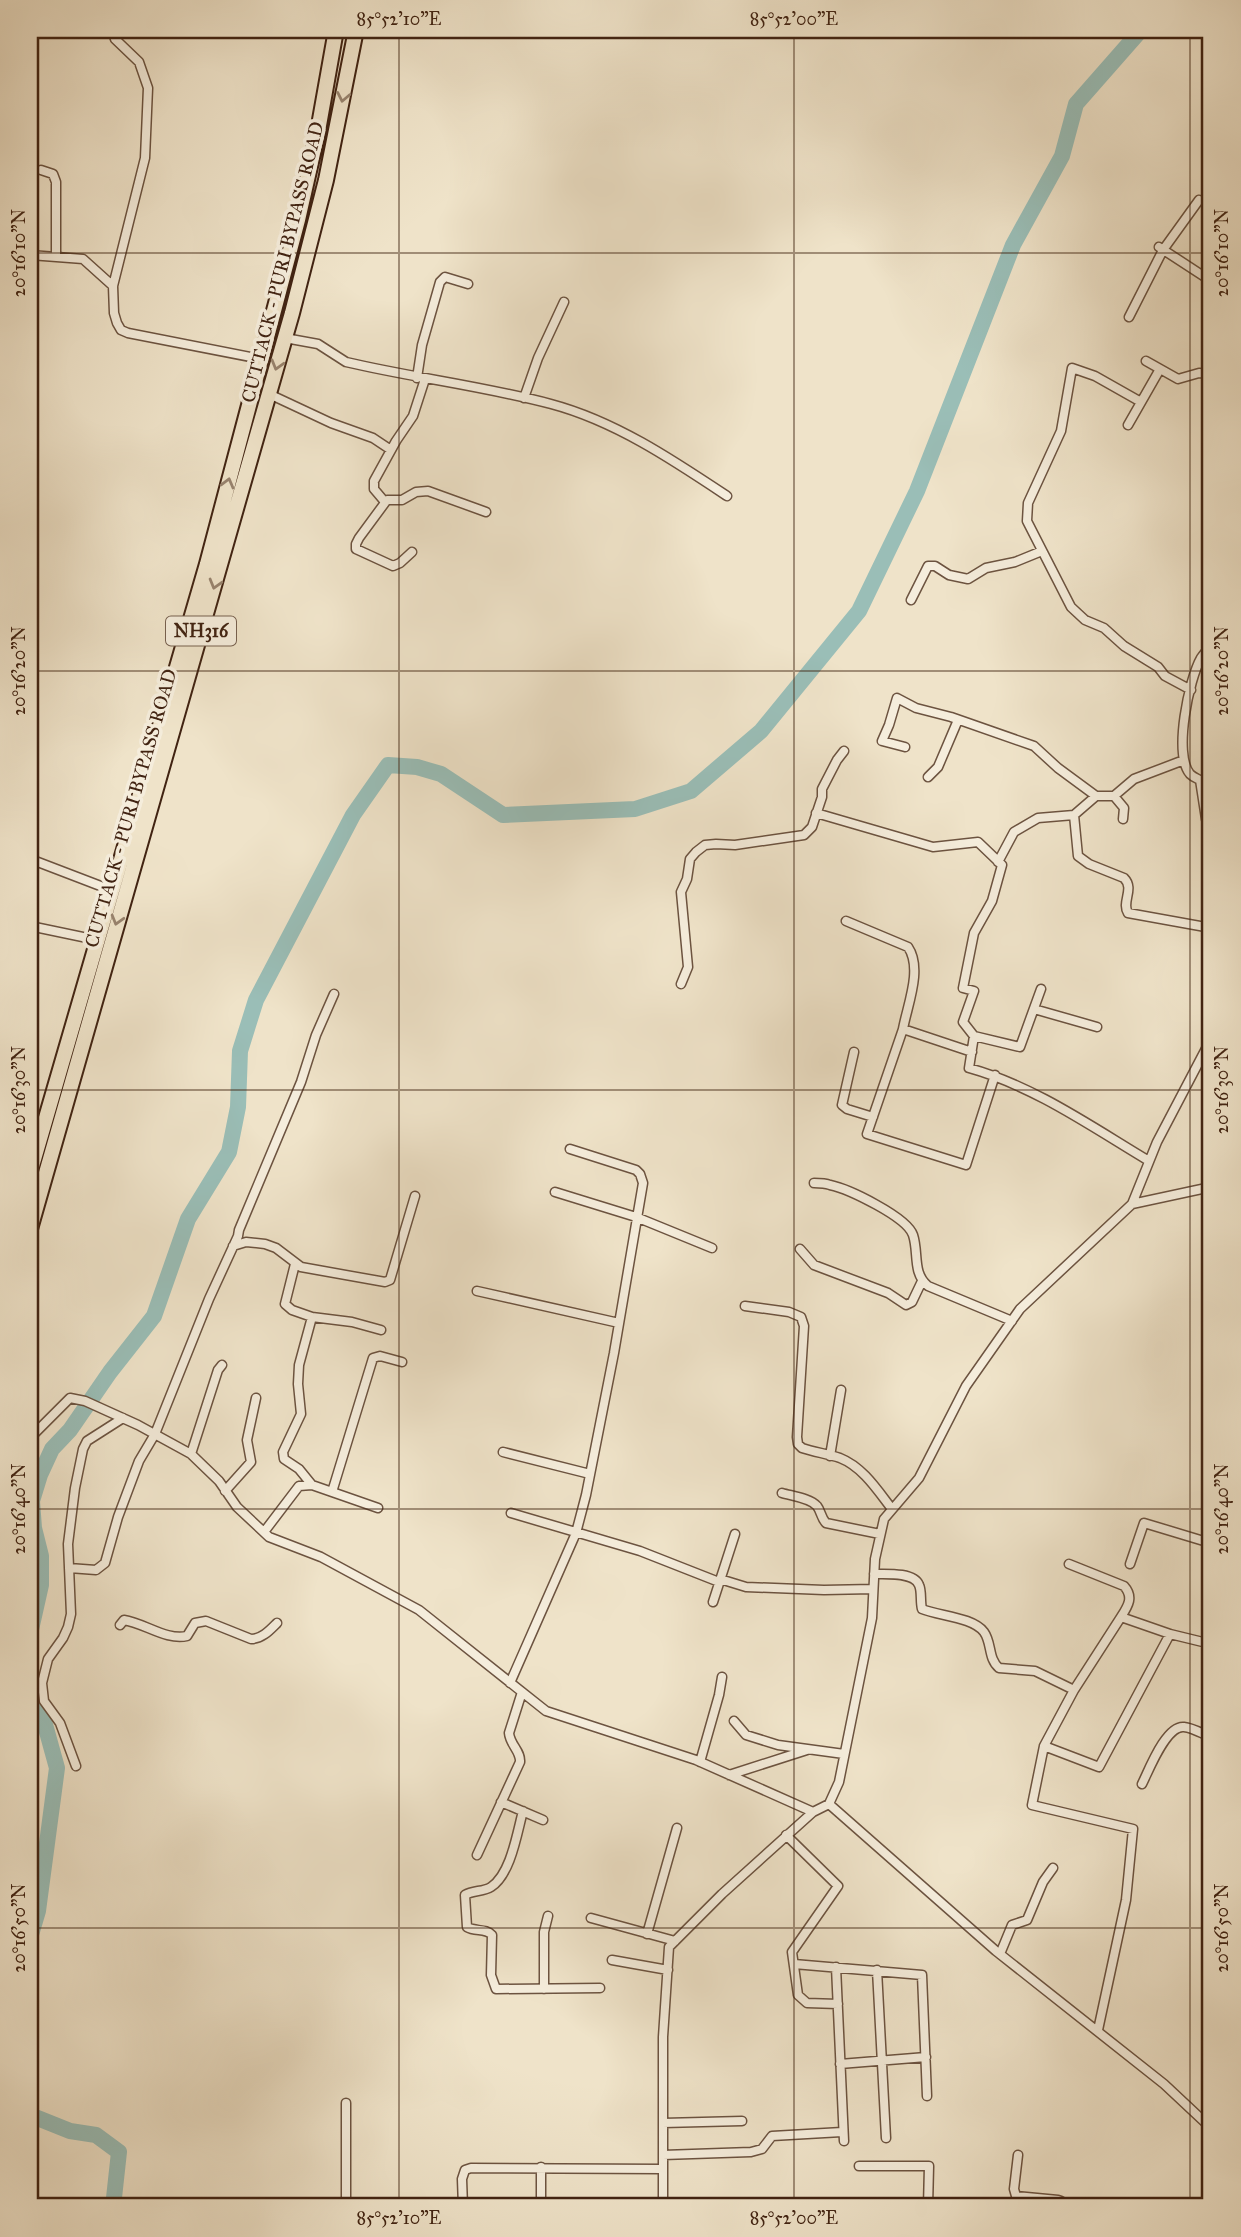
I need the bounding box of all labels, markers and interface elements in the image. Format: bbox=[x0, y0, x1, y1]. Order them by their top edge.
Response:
text: 85°52'10"E bbox=[357, 8, 442, 30]
text: 85°52'00"E bbox=[750, 8, 838, 30]
one-way arrow bbox=[336, 91, 351, 103]
street label: CUTTACK - PURI BYPASS ROAD bbox=[236, 119, 329, 405]
text: 20°16'10"N bbox=[8, 209, 30, 297]
text: 20°16'10"N bbox=[1211, 209, 1233, 297]
one-way arrow bbox=[271, 359, 286, 371]
one-way arrow bbox=[220, 477, 234, 489]
one-way arrow bbox=[208, 578, 223, 590]
road number: NH316 bbox=[166, 616, 236, 646]
text: 20°16'20"N bbox=[8, 626, 30, 716]
text: 20°16'20"N bbox=[1211, 626, 1233, 716]
street label: CUTTACK - PURI BYPASS ROAD bbox=[80, 666, 181, 950]
one-way arrow bbox=[111, 914, 126, 926]
text: 20°16'30"N bbox=[8, 1046, 30, 1134]
text: 20°16'30"N bbox=[1211, 1046, 1233, 1134]
text: 20°16'40"N bbox=[8, 1464, 30, 1554]
text: 20°16'40"N bbox=[1211, 1464, 1233, 1554]
text: 20°16'50"N bbox=[8, 1883, 30, 1973]
text: 20°16'50"N bbox=[1211, 1883, 1233, 1973]
text: 85°52'10"E bbox=[357, 2207, 442, 2229]
text: 85°52'00"E bbox=[750, 2207, 838, 2229]

